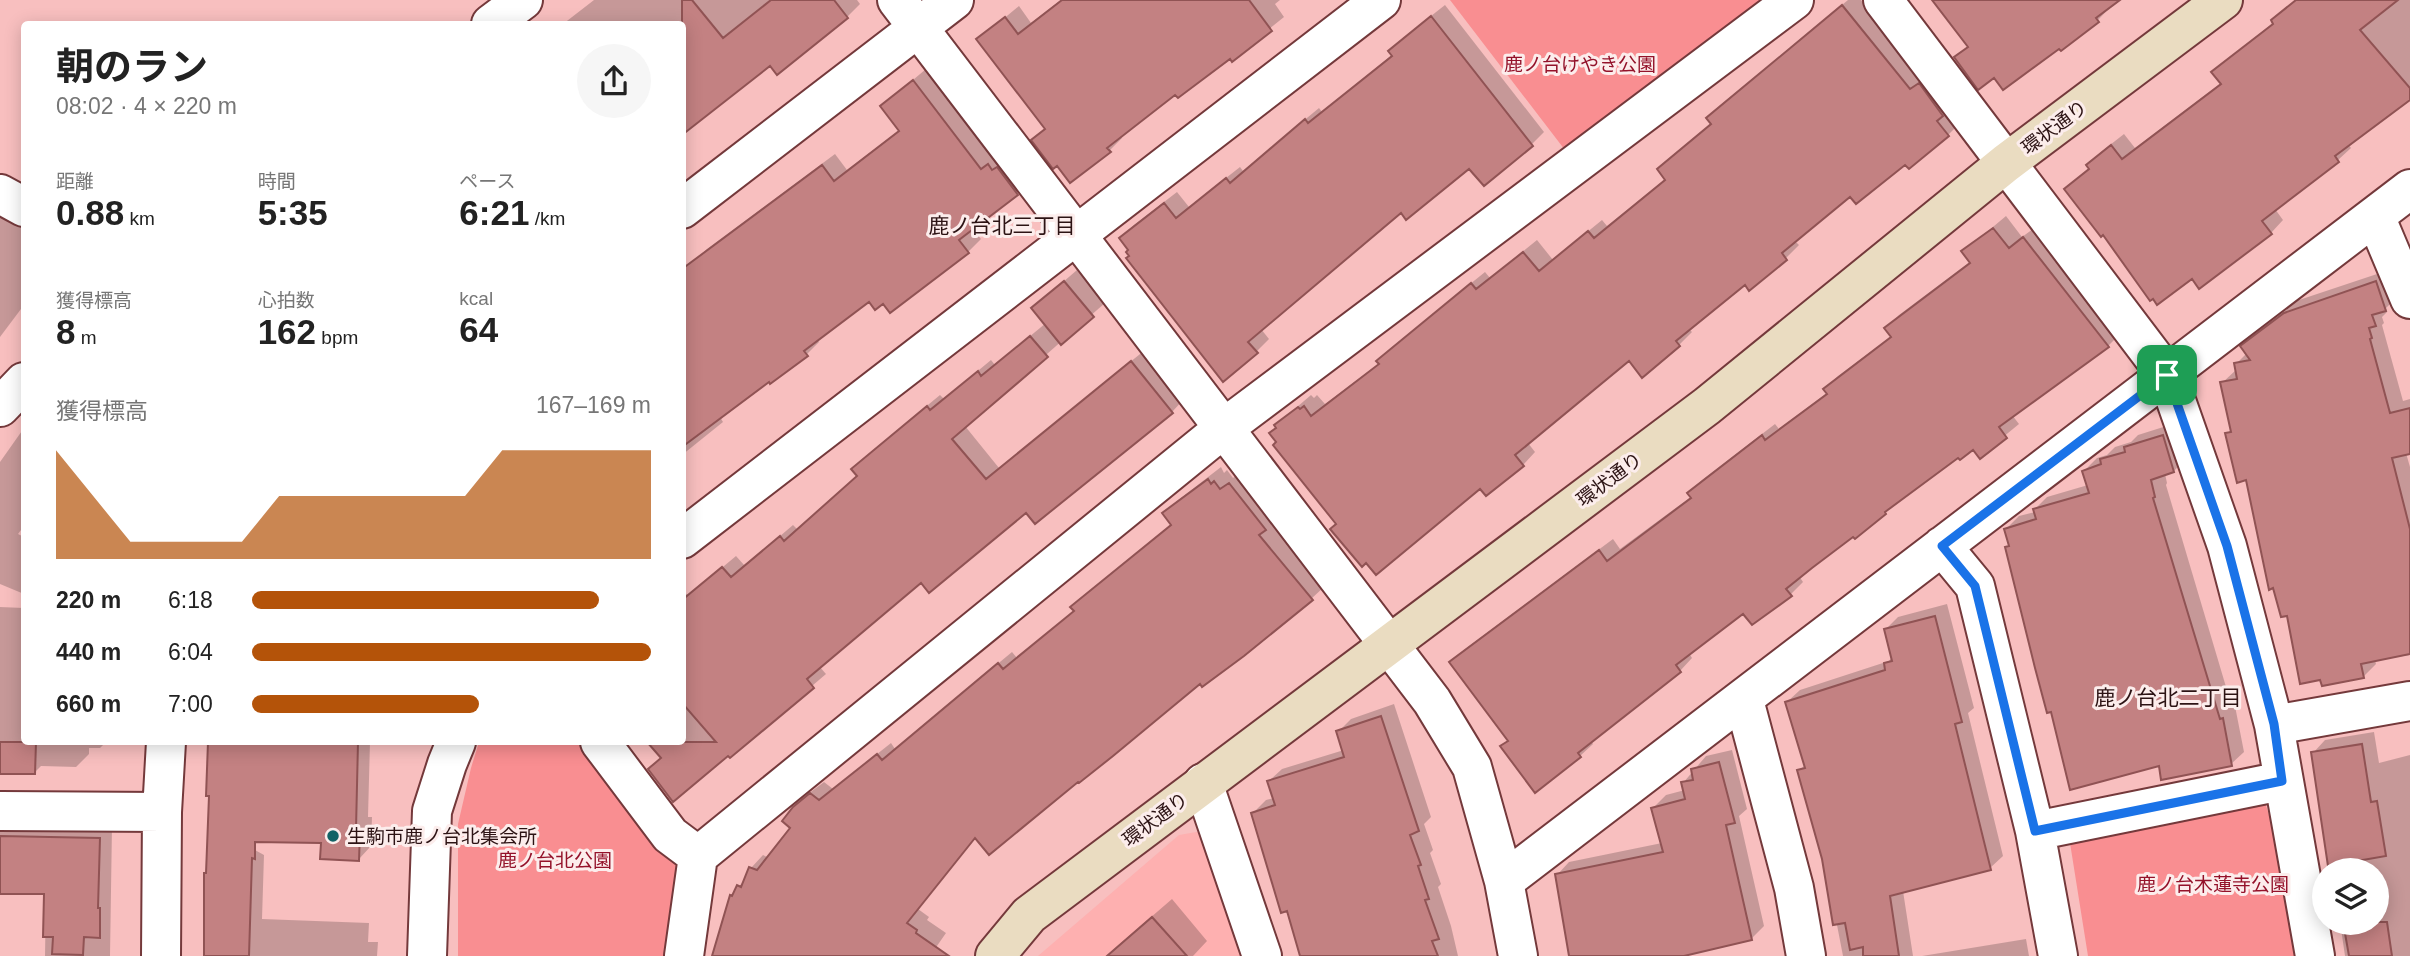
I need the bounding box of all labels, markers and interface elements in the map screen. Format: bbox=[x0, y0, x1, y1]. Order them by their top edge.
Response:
button: share bbox=[577, 44, 651, 118]
text: 朝のラン bbox=[56, 46, 208, 88]
park label: 鹿ノ台けやき公園 bbox=[1504, 54, 1656, 75]
text: 08:02 · 4 × 220 m bbox=[56, 93, 237, 119]
street label: 環状通り bbox=[2018, 96, 2091, 159]
text: 距離 bbox=[56, 171, 94, 192]
text: 時間 bbox=[258, 171, 296, 192]
text: ペース bbox=[459, 171, 515, 192]
text: 0.88 bbox=[56, 193, 124, 232]
text: 5:35 bbox=[258, 193, 328, 232]
text: 6:21 bbox=[459, 193, 529, 232]
text: km bbox=[124, 208, 155, 229]
text: /km bbox=[529, 208, 565, 229]
district label: 鹿ノ台北三丁目 bbox=[929, 214, 1076, 237]
text: kcal bbox=[459, 288, 493, 309]
text: 獲得標高 bbox=[56, 290, 132, 311]
text: 心拍数 bbox=[258, 290, 315, 311]
text: 64 bbox=[459, 310, 498, 349]
text: 8 bbox=[56, 312, 75, 351]
text: 162 bbox=[258, 312, 316, 351]
text: m bbox=[75, 327, 97, 348]
text: bpm bbox=[316, 327, 358, 348]
pin bbox=[2137, 345, 2197, 405]
icon: arrive bbox=[2148, 356, 2186, 394]
text: 167–169 m bbox=[536, 392, 651, 418]
text: 獲得標高 bbox=[56, 398, 148, 424]
street label: 環状通り bbox=[1573, 448, 1646, 511]
text: 220 m bbox=[56, 587, 121, 613]
text: 6:18 bbox=[168, 587, 213, 613]
text: 440 m bbox=[56, 639, 121, 665]
text: 6:04 bbox=[168, 639, 213, 665]
district label: 鹿ノ台北二丁目 bbox=[2095, 686, 2242, 709]
text: 660 m bbox=[56, 691, 121, 717]
text: 7:00 bbox=[168, 691, 213, 717]
street label: 環状通り bbox=[1119, 788, 1192, 851]
place label: 生駒市鹿ノ台北集会所 bbox=[347, 826, 537, 847]
marker: 生駒市鹿ノ台北集会所 bbox=[325, 828, 341, 844]
park label: 鹿ノ台北公園 bbox=[498, 850, 612, 871]
map controls bbox=[2312, 858, 2389, 935]
button: layers bbox=[2312, 858, 2389, 935]
park label: 鹿ノ台木蓮寺公園 bbox=[2137, 874, 2289, 895]

